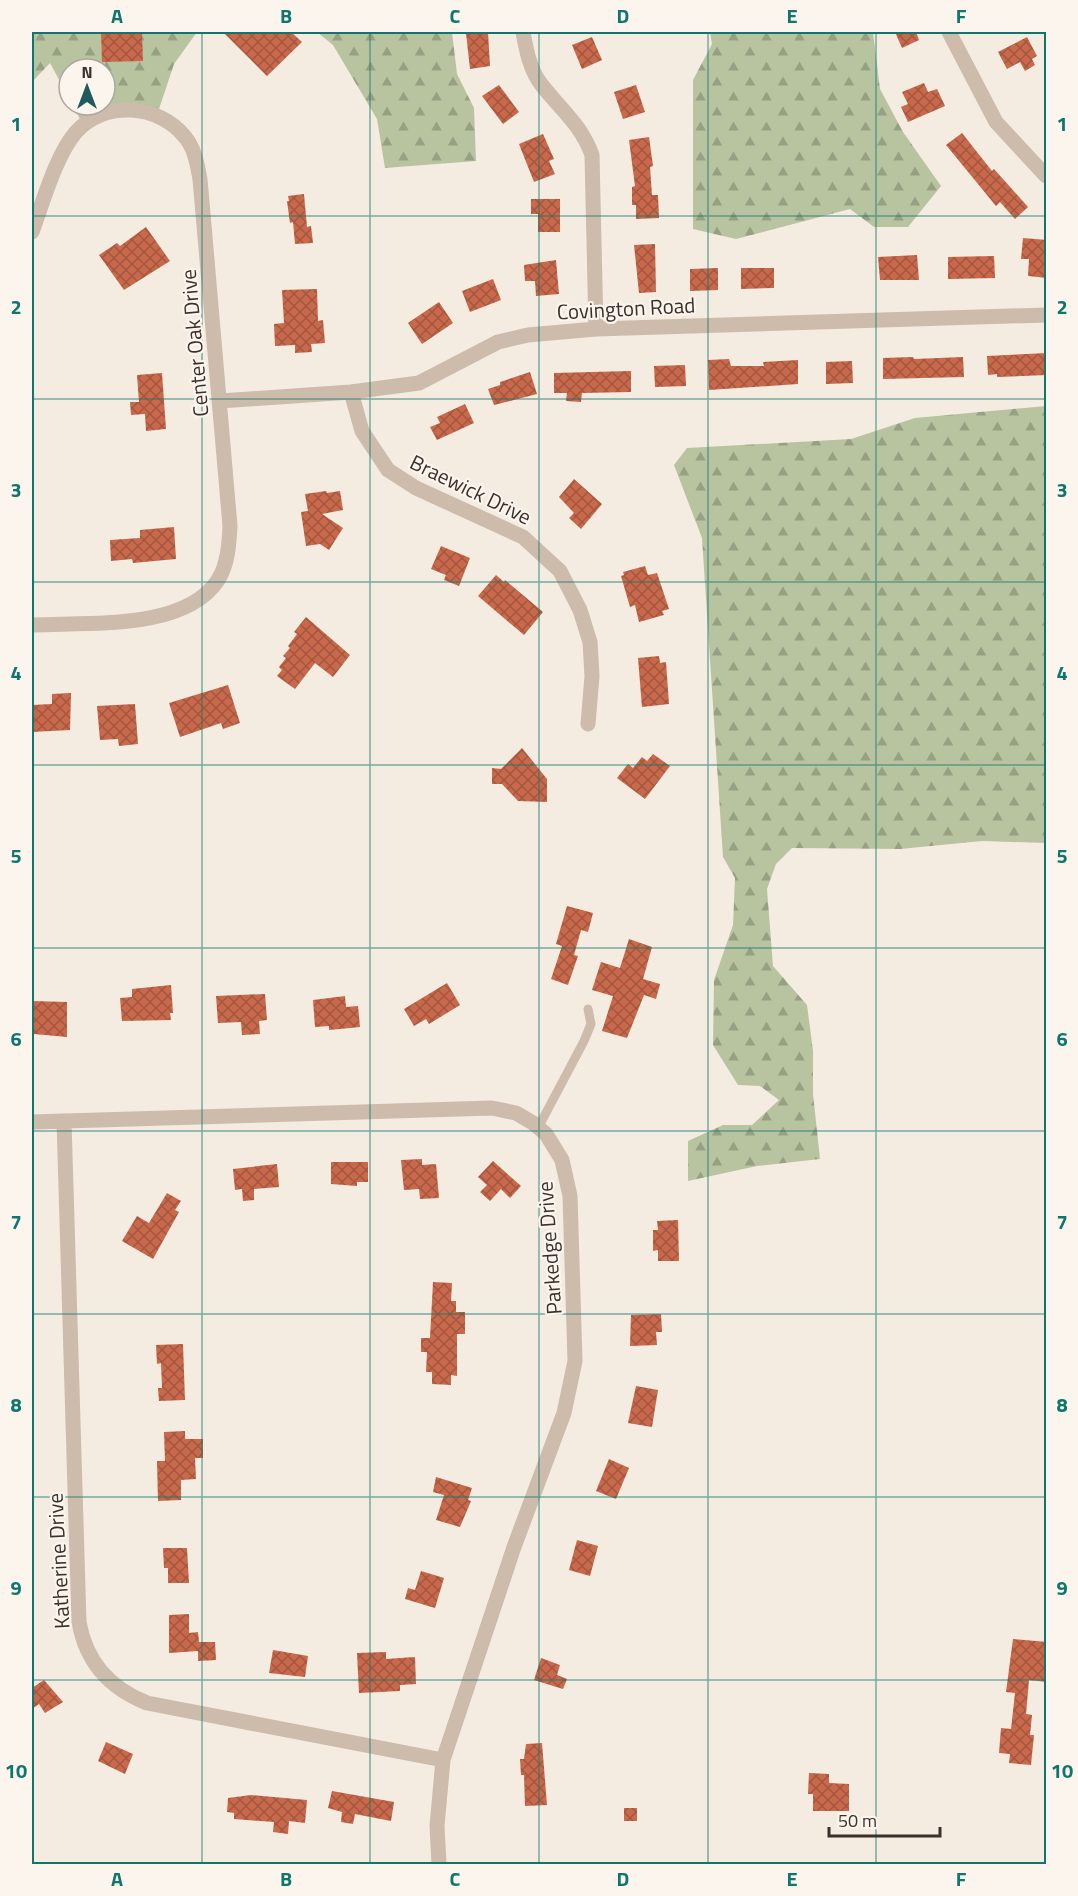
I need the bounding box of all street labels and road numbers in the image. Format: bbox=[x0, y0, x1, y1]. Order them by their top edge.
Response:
street label: Center Oak Drive bbox=[172, 268, 216, 418]
street label: Covington Road bbox=[556, 288, 696, 328]
street label: Braewick Drive bbox=[405, 446, 537, 532]
street label: Parkedge Drive bbox=[528, 1180, 570, 1316]
street label: Katherine Drive bbox=[38, 1492, 78, 1630]

